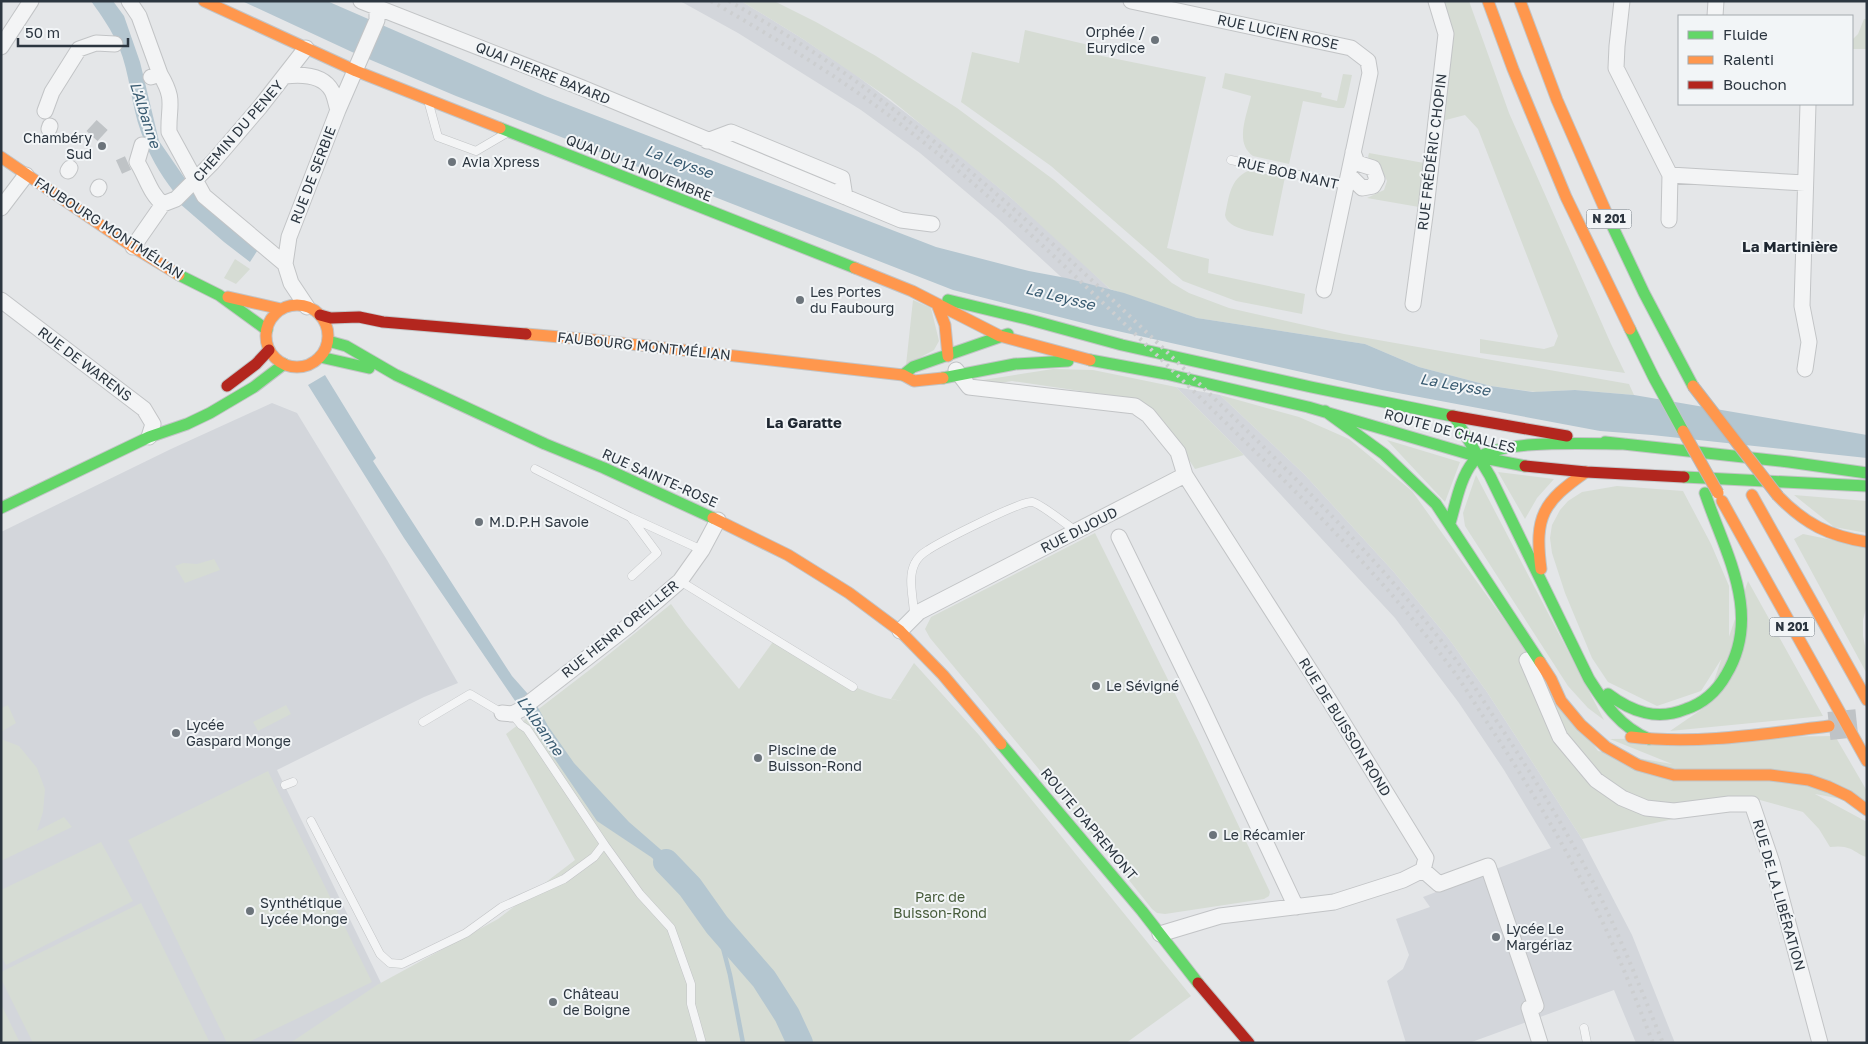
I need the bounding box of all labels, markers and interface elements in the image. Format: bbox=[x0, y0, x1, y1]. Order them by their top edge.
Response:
street label: RUE LUCIEN ROSE bbox=[1216, 10, 1340, 53]
scale bar bbox=[18, 15, 128, 47]
legend bbox=[1678, 15, 1853, 105]
text: 50 m bbox=[25, 23, 60, 41]
place label: Orphée / Eurydice bbox=[1086, 23, 1145, 56]
text: Fluide bbox=[1723, 25, 1768, 43]
marker: Orphée / Eurydice bbox=[1149, 34, 1161, 46]
street label: QUAI PIERRE BAYARD bbox=[473, 38, 613, 107]
text: Ralenti bbox=[1723, 50, 1774, 68]
street label: RUE FRÉDÉRIC CHOPIN bbox=[1413, 72, 1450, 231]
text: Bouchon bbox=[1723, 75, 1787, 93]
street label: CHEMIN DU PENEY bbox=[189, 76, 286, 185]
water label: L'Albanne bbox=[127, 79, 166, 151]
street label: RUE DE SERBIE bbox=[286, 124, 339, 226]
place label: Chambéry Sud bbox=[23, 129, 92, 162]
street label: QUAI DU 11 NOVEMBRE bbox=[564, 130, 715, 205]
marker: Chambéry Sud bbox=[96, 140, 108, 152]
water label: La Leysse bbox=[643, 141, 717, 183]
place label: Avia Xpress bbox=[462, 153, 540, 170]
street label: RUE BOB NANT bbox=[1236, 153, 1341, 193]
marker: Avia Xpress bbox=[446, 156, 458, 168]
street label: FAUBOURG MONTMÉLIAN bbox=[32, 173, 187, 282]
road number: N 201 bbox=[1586, 210, 1632, 228]
district label: La Martinière bbox=[1742, 237, 1838, 255]
water label: La Leysse bbox=[1024, 279, 1098, 315]
place label: Les Portes du Faubourg bbox=[810, 283, 894, 316]
marker: Les Portes du Faubourg bbox=[794, 294, 806, 306]
street label: RUE DE WARENS bbox=[35, 323, 136, 404]
street label: FAUBOURG MONTMÉLIAN bbox=[557, 328, 732, 363]
water label: La Leysse bbox=[1419, 369, 1493, 400]
street label: ROUTE DE CHALLES bbox=[1382, 405, 1518, 456]
district label: La Garatte bbox=[766, 413, 842, 431]
street label: RUE SAINTE-ROSE bbox=[600, 444, 721, 511]
street label: RUE DIJOUD bbox=[1037, 503, 1120, 556]
place label: M.D.P.H Savoie bbox=[489, 513, 589, 530]
marker: M.D.P.H Savoie bbox=[473, 516, 485, 528]
street label: RUE HENRI OREILLER bbox=[558, 576, 682, 681]
road number: N 201 bbox=[1770, 618, 1814, 636]
street label: RUE DE BUISSON ROND bbox=[1296, 654, 1395, 799]
place label: Le Sévigné bbox=[1106, 677, 1179, 694]
marker: Le Sévigné bbox=[1090, 680, 1102, 692]
water label: L'Albanne bbox=[514, 692, 569, 760]
place label: Lycée Gaspard Monge bbox=[186, 716, 291, 749]
marker: Lycée Gaspard Monge bbox=[170, 727, 182, 739]
place label: Piscine de Buisson-Rond bbox=[768, 741, 862, 774]
marker: Piscine de Buisson-Rond bbox=[752, 752, 764, 764]
street label: ROUTE D'APREMONT bbox=[1038, 764, 1141, 883]
street label: RUE DE LA LIBÉRATION bbox=[1750, 817, 1809, 973]
place label: Le Récamier bbox=[1223, 826, 1306, 843]
marker: Le Récamier bbox=[1207, 829, 1219, 841]
park label: Parc de Buisson-Rond bbox=[893, 888, 987, 921]
place label: Synthétique Lycée Monge bbox=[260, 894, 348, 927]
marker: Synthétique Lycée Monge bbox=[244, 905, 256, 917]
place label: Lycée Le Margériaz bbox=[1506, 920, 1572, 953]
marker: Lycée Le Margériaz bbox=[1490, 931, 1502, 943]
place label: Château de Boigne bbox=[563, 985, 630, 1018]
marker: Château de Boigne bbox=[547, 996, 559, 1008]

